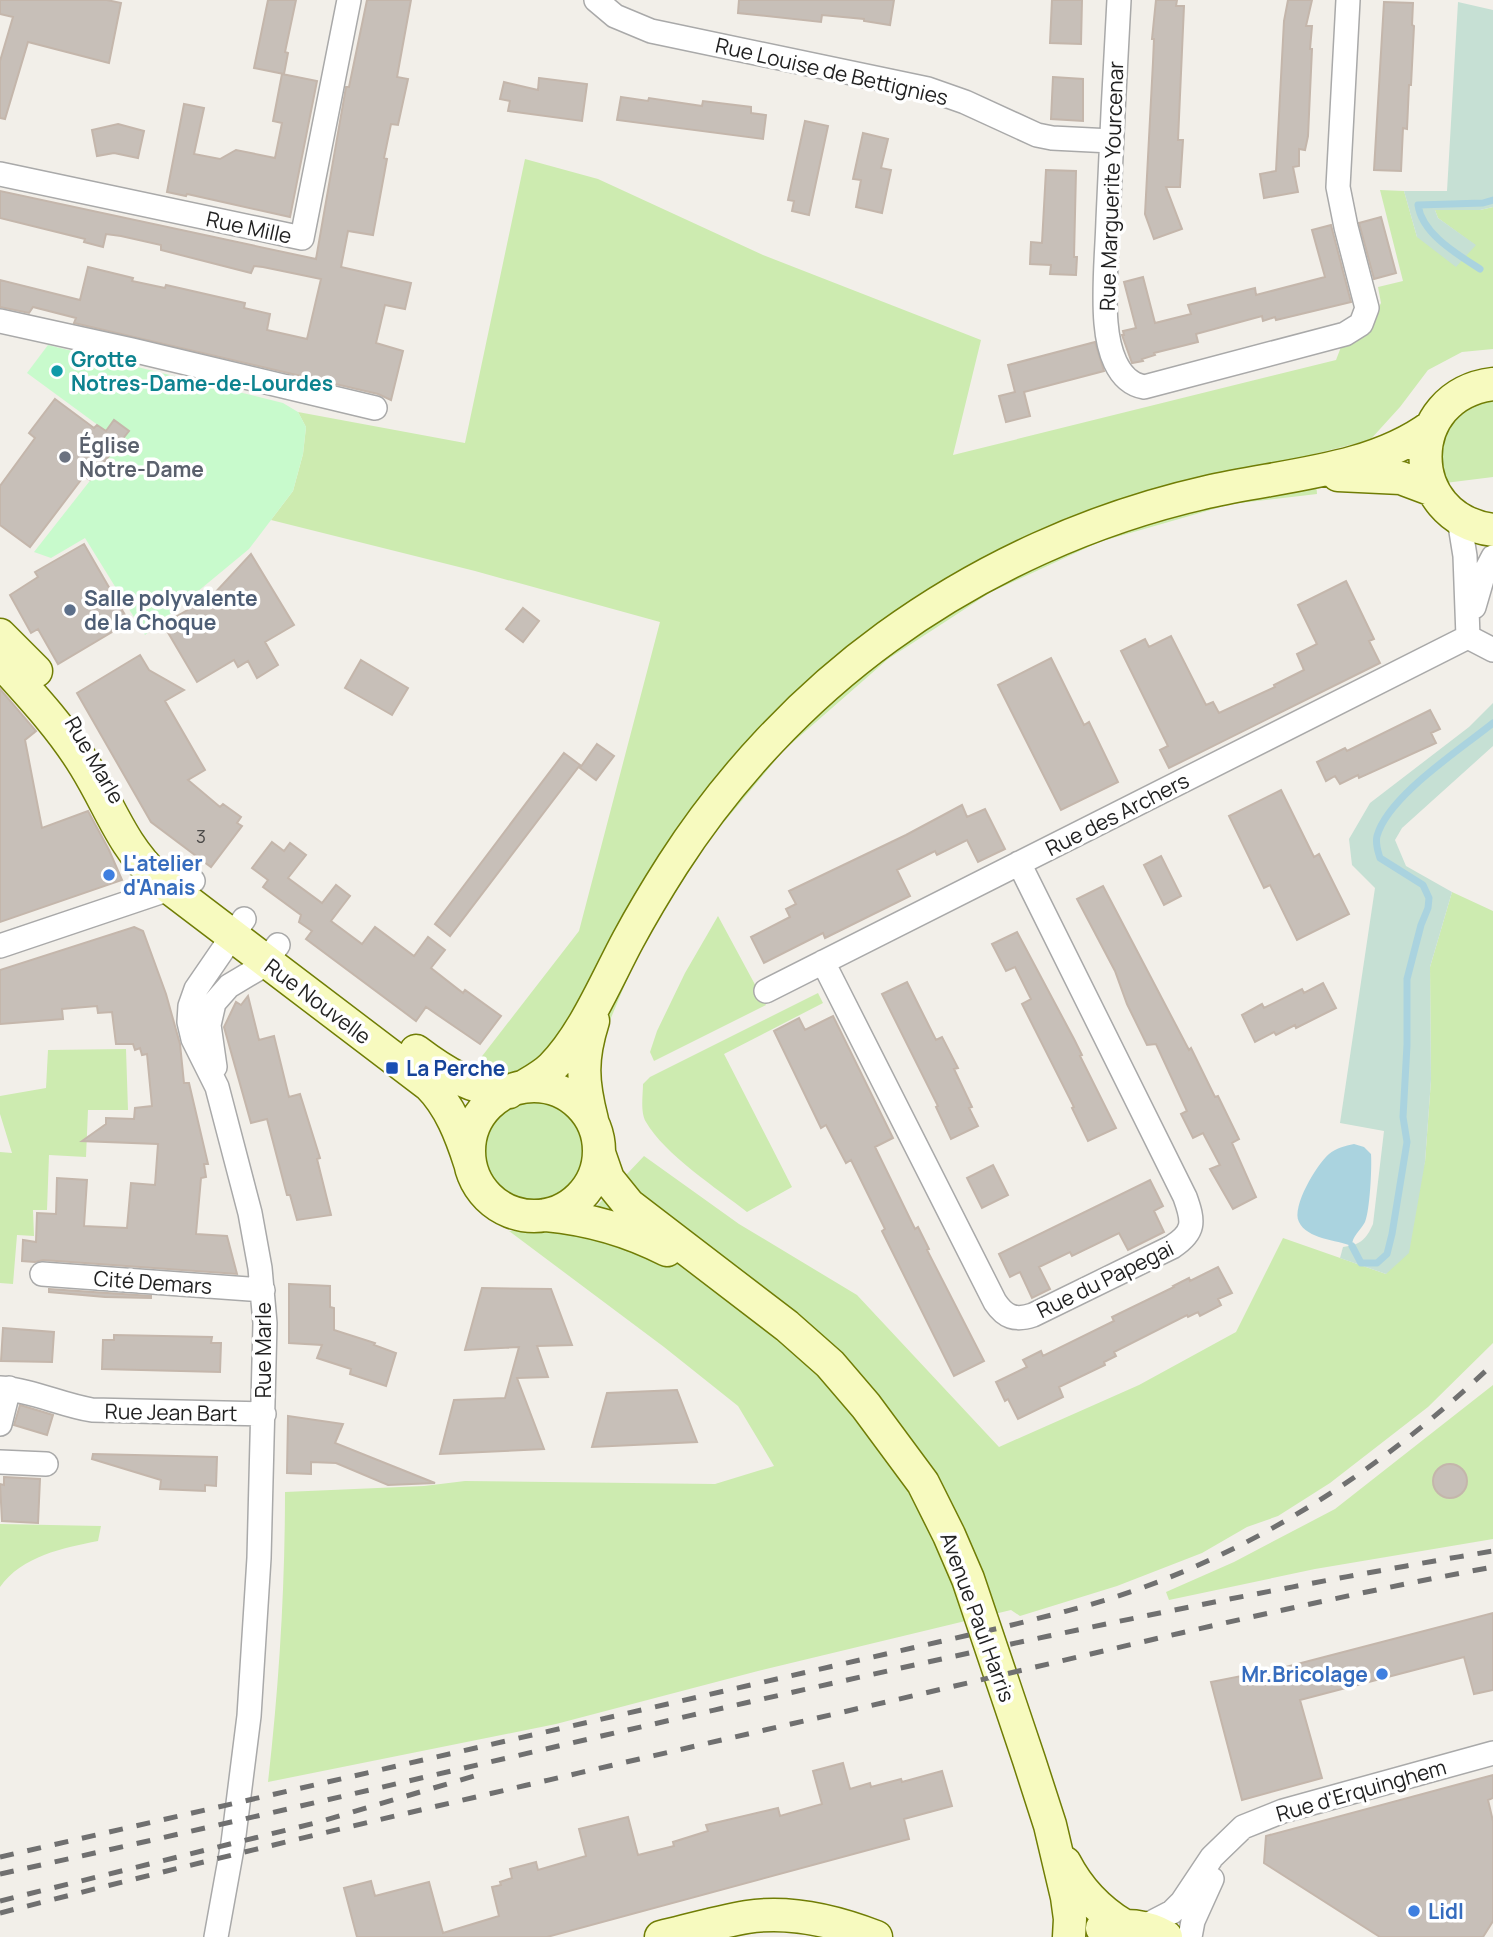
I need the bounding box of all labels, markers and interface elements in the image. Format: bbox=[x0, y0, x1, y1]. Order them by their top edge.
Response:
street label: Rue Louise de Bettignies bbox=[713, 31, 951, 111]
street label: Rue Marguerite Yourcenar bbox=[1093, 60, 1129, 311]
street label: Rue Mille bbox=[204, 204, 294, 250]
place label: Grotte Notres-Dame-de-Lourdes bbox=[71, 345, 333, 397]
marker: Grotte Notres-Dame-de-Lourdes bbox=[49, 363, 65, 379]
place label: Église Notre-Dame bbox=[79, 431, 204, 483]
marker: Église Notre-Dame bbox=[57, 449, 73, 465]
place label: Salle polyvalente de la Choque bbox=[84, 584, 258, 636]
marker: Salle polyvalente de la Choque bbox=[62, 602, 78, 618]
street label: Rue Marle bbox=[59, 711, 131, 809]
street label: Rue des Archers bbox=[1041, 766, 1193, 862]
house number: 3 bbox=[196, 824, 206, 848]
place label: L'atelier d'Anais bbox=[123, 849, 203, 901]
marker: L'atelier d'Anais bbox=[101, 867, 117, 883]
street label: Rue Nouvelle bbox=[259, 952, 377, 1050]
place label: La Perche bbox=[406, 1054, 505, 1082]
marker: La Perche bbox=[384, 1060, 400, 1076]
street label: Rue du Papegai bbox=[1032, 1234, 1178, 1324]
street label: Cité Demars bbox=[93, 1264, 213, 1300]
street label: Rue Marle bbox=[249, 1302, 277, 1398]
street label: Rue Jean Bart bbox=[104, 1397, 238, 1427]
street label: Avenue Paul Harris bbox=[934, 1528, 1022, 1706]
place label: Mr.Bricolage bbox=[1241, 1660, 1368, 1688]
marker: Mr.Bricolage bbox=[1374, 1666, 1390, 1682]
street label: Rue d'Erquinghem bbox=[1273, 1752, 1449, 1828]
place label: Lidl bbox=[1428, 1897, 1464, 1925]
marker: Lidl bbox=[1406, 1903, 1422, 1919]

